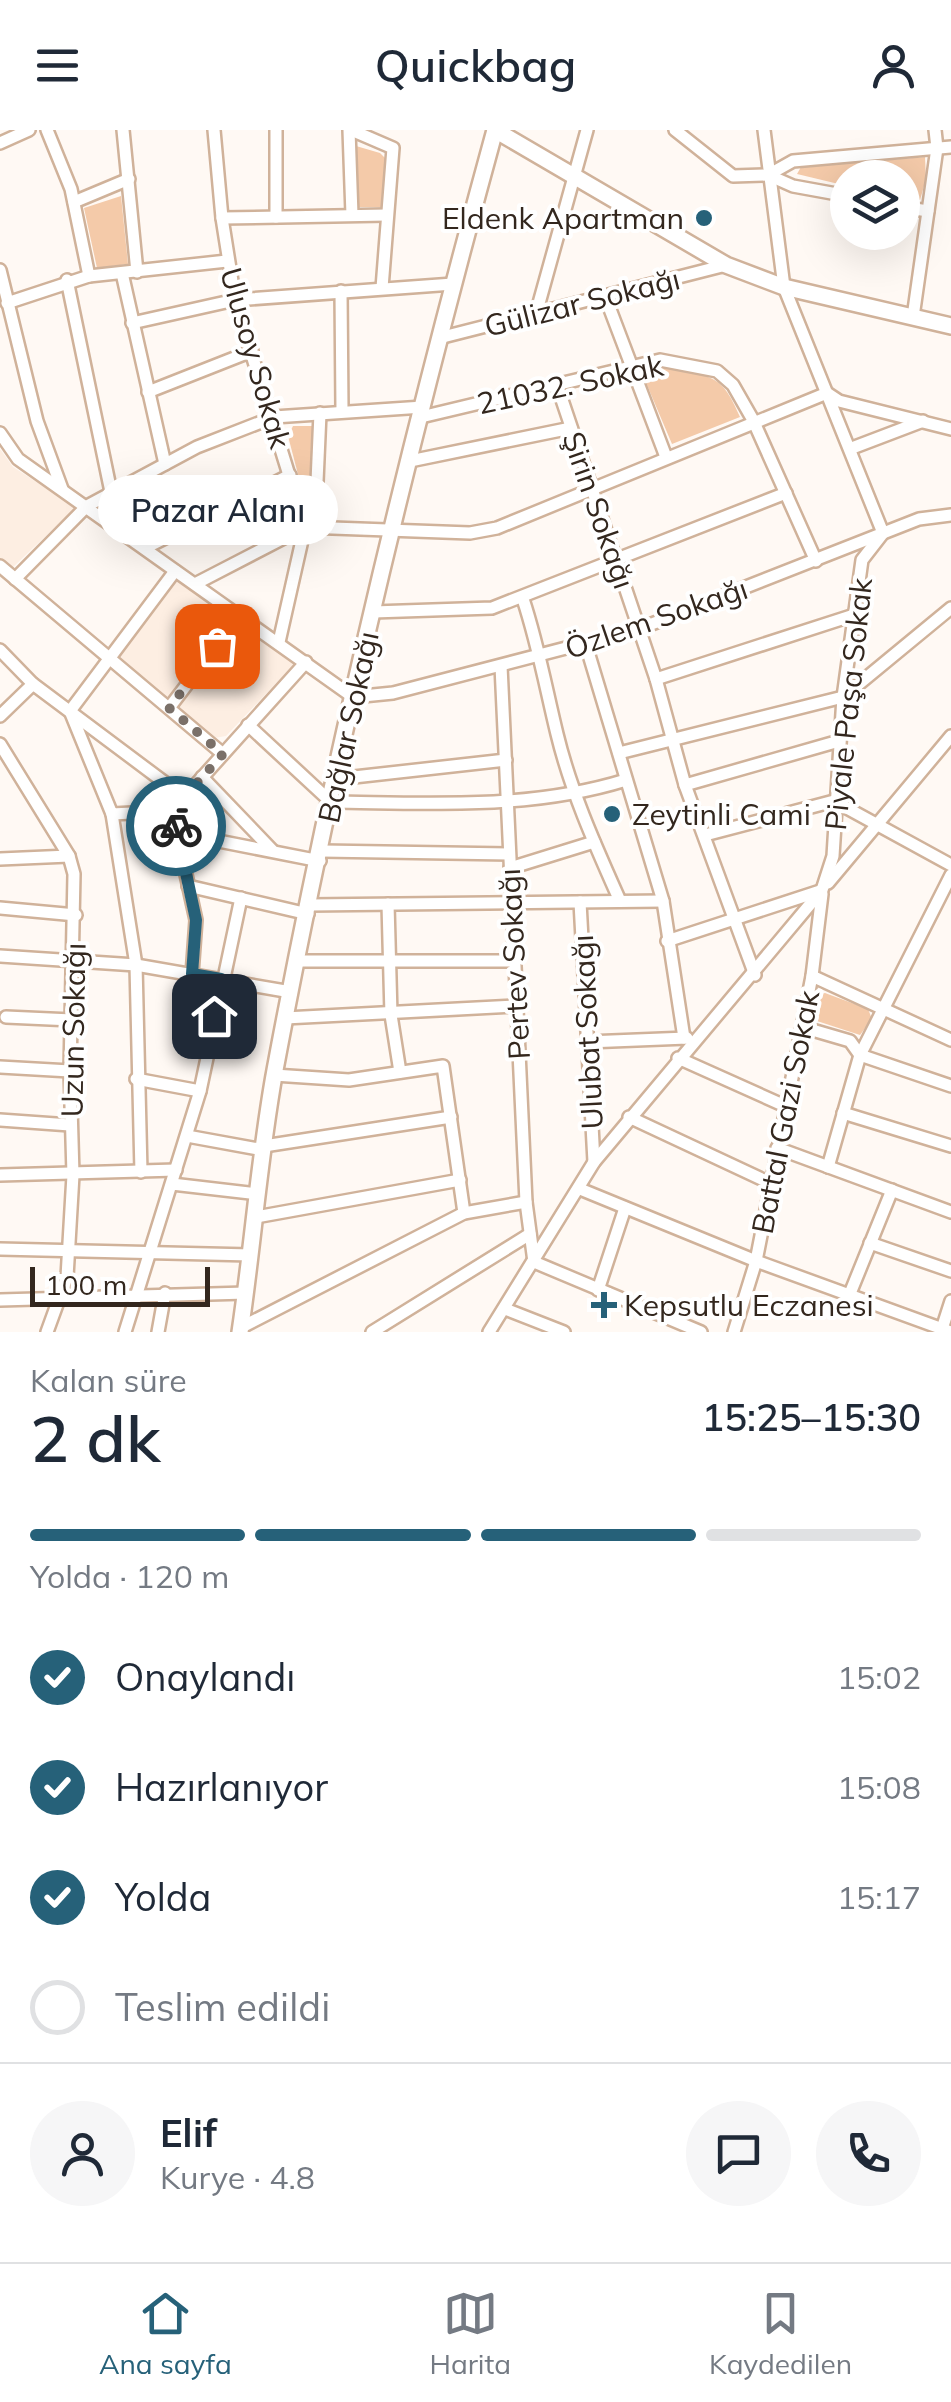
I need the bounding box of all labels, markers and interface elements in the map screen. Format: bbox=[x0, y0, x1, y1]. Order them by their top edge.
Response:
text: Quickbag bbox=[375, 37, 576, 93]
icon: menu bbox=[30, 38, 85, 93]
icon: person bbox=[866, 38, 921, 93]
map controls bbox=[830, 160, 920, 250]
button: layers bbox=[830, 160, 920, 250]
place label: Eldenk Apartman bbox=[442, 199, 684, 237]
marker: Eldenk Apartman bbox=[693, 207, 715, 229]
street label: Gülizar Sokağı bbox=[480, 259, 684, 345]
street label: Ulusoy Sokak bbox=[212, 263, 300, 453]
street label: 21032. Sokak bbox=[473, 346, 667, 422]
street label: Şirin Sokağı bbox=[554, 426, 644, 594]
callout: Pazar Alanı bbox=[97, 476, 337, 546]
text: Pazar Alanı bbox=[131, 490, 305, 530]
street label: Özlem Sokağı bbox=[560, 569, 752, 667]
street label: Piyale Paşa Sokak bbox=[816, 575, 880, 832]
pin bbox=[175, 604, 260, 689]
icon: bag bbox=[190, 619, 245, 674]
street label: Bağlar Sokağı bbox=[309, 628, 387, 826]
courier bbox=[126, 776, 226, 876]
place label: Zeytinli Cami bbox=[632, 795, 811, 833]
icon: bike bbox=[149, 799, 204, 854]
marker: Zeytinli Cami bbox=[601, 803, 623, 825]
street label: Pertev Sokağı bbox=[490, 867, 538, 1061]
street label: Ulubat Sokağı bbox=[563, 934, 611, 1130]
street label: Uzun Sokağı bbox=[52, 942, 94, 1118]
pin bbox=[172, 974, 257, 1059]
street label: Battal Gazi Sokak bbox=[743, 987, 827, 1237]
icon: home bbox=[187, 989, 242, 1044]
scale bar bbox=[30, 1262, 210, 1306]
text: 100 m bbox=[45, 1267, 127, 1302]
place label: Kepsutlu Eczanesi bbox=[624, 1286, 874, 1324]
marker: Kepsutlu Eczanesi bbox=[593, 1294, 615, 1316]
text: Kalan süre bbox=[30, 1360, 187, 1400]
text: 15:25–15:30 bbox=[701, 1393, 921, 1441]
text: 2 dk bbox=[30, 1397, 161, 1478]
text: Yolda · 120 m bbox=[30, 1556, 229, 1596]
icon: check bbox=[30, 1650, 85, 1705]
text: Onaylandı bbox=[115, 1653, 295, 1701]
text: 15:02 bbox=[837, 1657, 921, 1697]
icon: check bbox=[30, 1760, 85, 1815]
text: Hazırlanıyor bbox=[115, 1763, 328, 1811]
text: 15:08 bbox=[837, 1767, 921, 1807]
icon: check bbox=[30, 1870, 85, 1925]
text: Yolda bbox=[115, 1873, 211, 1921]
text: 15:17 bbox=[837, 1877, 921, 1917]
text: Teslim edildi bbox=[115, 1983, 330, 2031]
button: person bbox=[30, 2101, 135, 2206]
button: chat bbox=[686, 2101, 791, 2206]
button: phone bbox=[816, 2101, 921, 2206]
text: Elif bbox=[160, 2109, 217, 2157]
text: Kurye · 4.8 bbox=[160, 2157, 315, 2197]
tab: Ana sayfa bbox=[99, 2286, 232, 2381]
tab: Harita bbox=[429, 2286, 511, 2381]
tab: Kaydedilen bbox=[709, 2286, 852, 2381]

